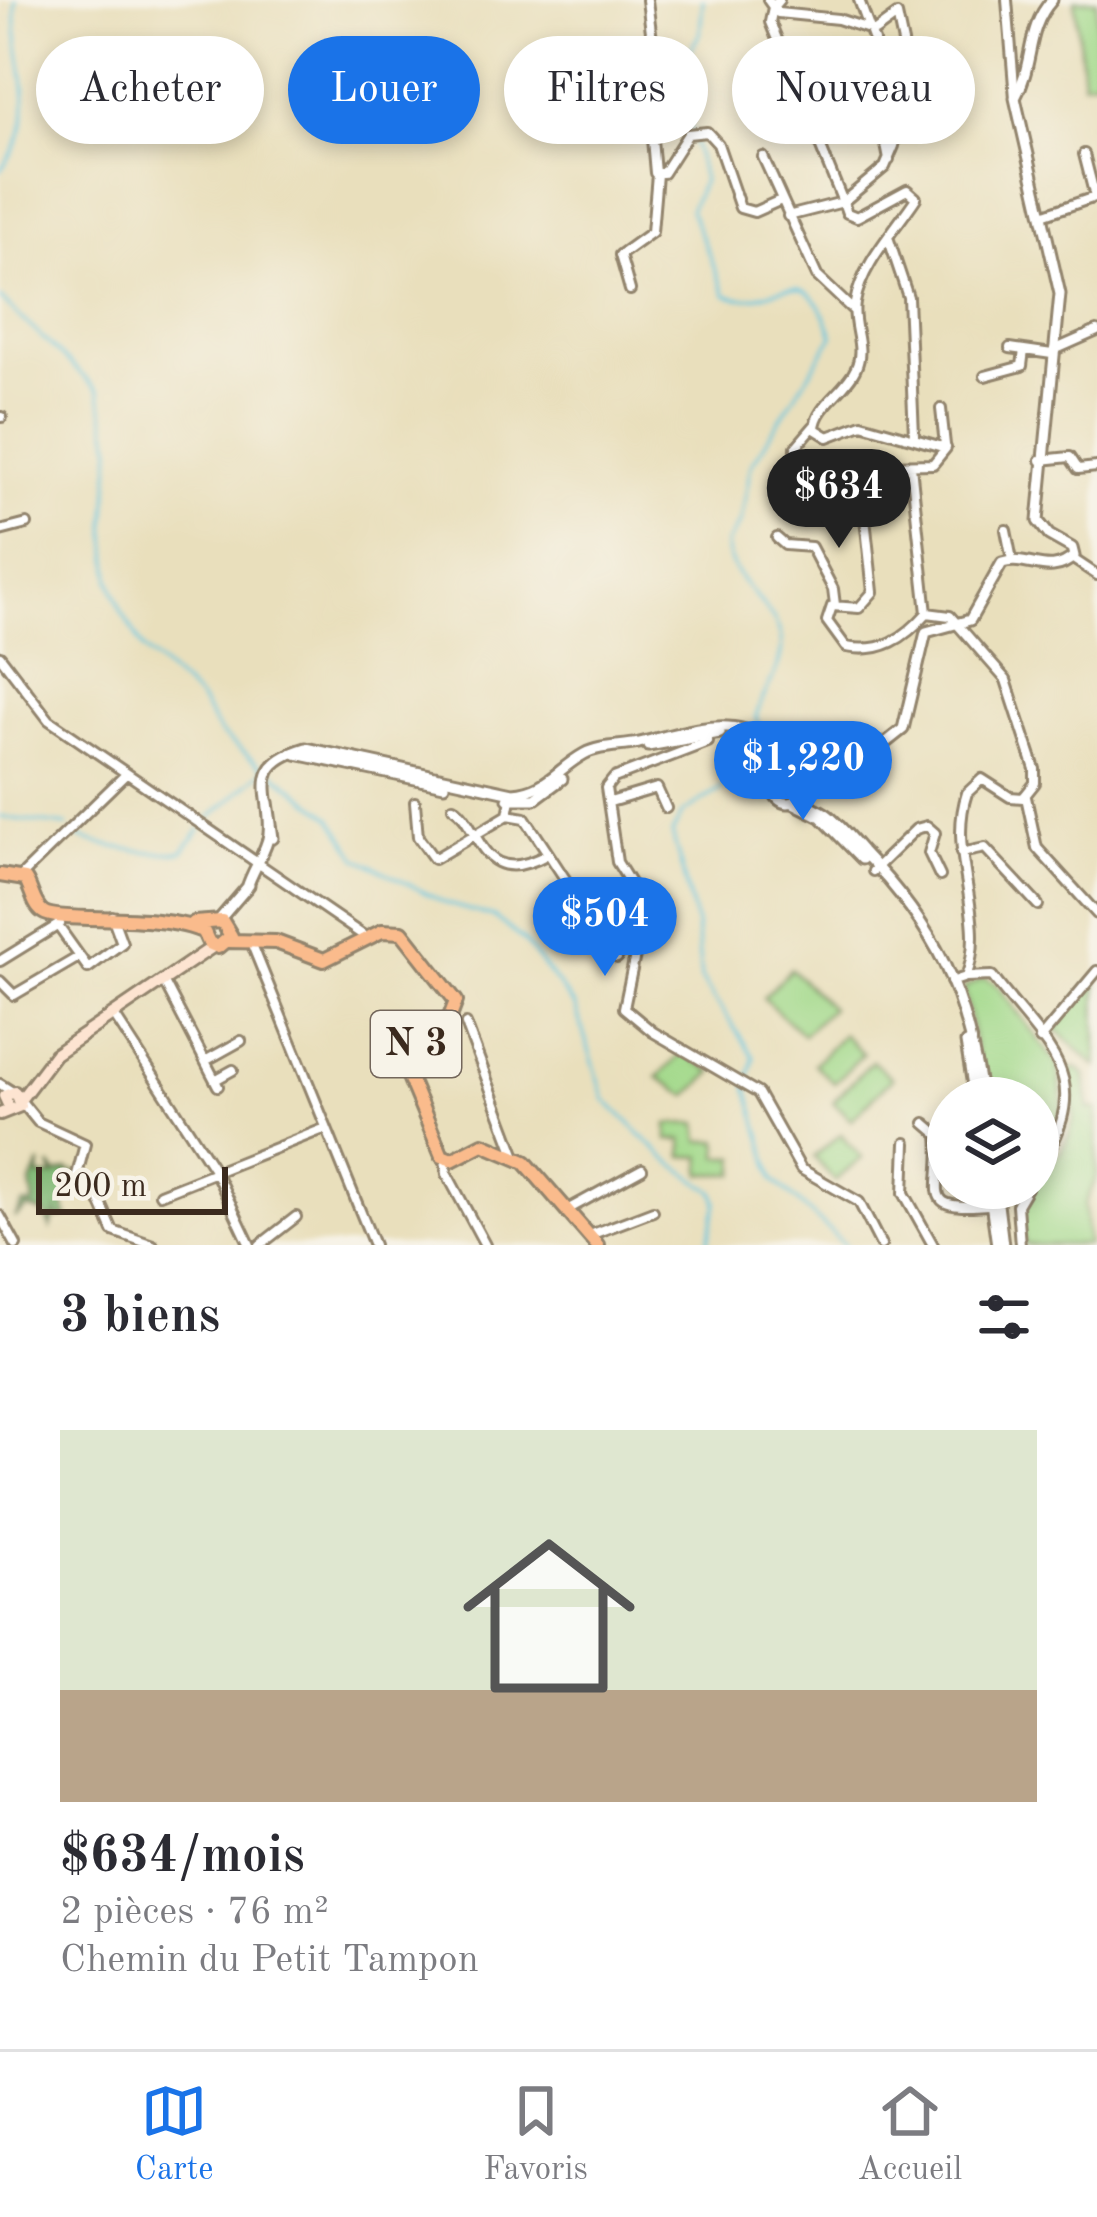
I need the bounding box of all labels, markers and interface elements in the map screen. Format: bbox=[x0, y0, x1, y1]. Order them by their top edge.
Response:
chip: Acheter bbox=[36, 36, 264, 144]
chip: Louer bbox=[288, 36, 480, 144]
chip: Filtres bbox=[504, 36, 708, 144]
chip: Nouveau bbox=[732, 36, 975, 144]
pin: $634 bbox=[768, 449, 910, 551]
text: $634 bbox=[794, 468, 884, 507]
pin: $1,220 bbox=[705, 721, 901, 823]
text: $1,220 bbox=[741, 740, 865, 779]
pin: $504 bbox=[534, 877, 676, 979]
text: $504 bbox=[560, 896, 650, 935]
road number: N 3 bbox=[371, 1011, 461, 1077]
map controls bbox=[927, 1077, 1059, 1209]
button: layers bbox=[927, 1077, 1059, 1209]
scale bar bbox=[36, 1161, 228, 1214]
text: 200 m bbox=[54, 1171, 147, 1204]
icon: filters bbox=[971, 1284, 1037, 1350]
text: 3 biens bbox=[60, 1292, 220, 1343]
icon: home bbox=[441, 1508, 657, 1724]
text: $634/mois bbox=[60, 1832, 305, 1883]
text: 2 pièces · 76 m² bbox=[60, 1893, 329, 1932]
text: Chemin du Petit Tampon bbox=[60, 1941, 479, 1980]
tab: Carte bbox=[135, 2078, 214, 2191]
tab: Favoris bbox=[483, 2078, 588, 2191]
tab: Accueil bbox=[858, 2078, 962, 2191]

